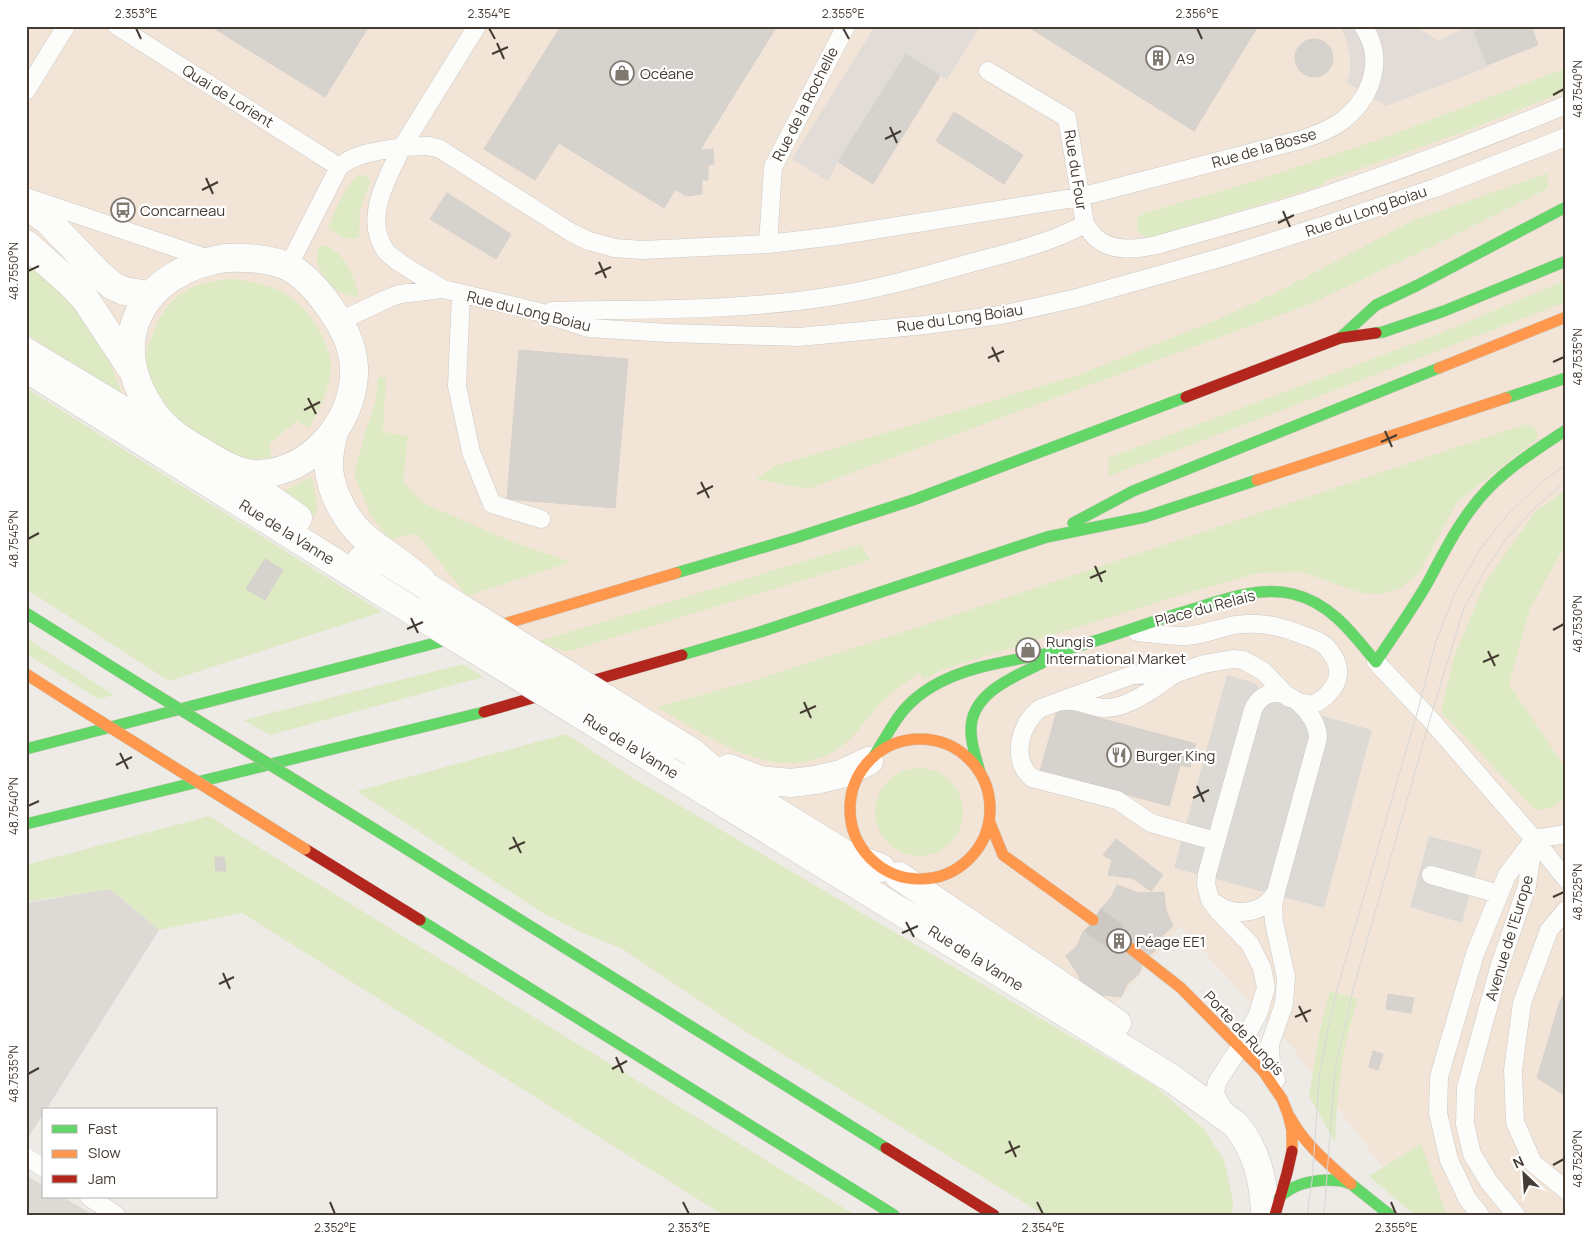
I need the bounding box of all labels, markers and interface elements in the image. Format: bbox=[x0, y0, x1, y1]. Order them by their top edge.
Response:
text: 2.353°E bbox=[115, 5, 157, 22]
text: 2.354°E bbox=[468, 5, 511, 22]
text: 2.355°E bbox=[822, 5, 864, 22]
text: 2.356°E bbox=[1175, 5, 1219, 22]
street label: Rue de la Rochelle bbox=[767, 43, 843, 165]
building icon: A9 bbox=[1145, 45, 1171, 71]
place label: A9 bbox=[1176, 48, 1195, 69]
street label: Quai de Lorient bbox=[178, 59, 278, 133]
shop icon: Océane bbox=[609, 60, 635, 86]
text: 48.7540°N bbox=[1569, 60, 1586, 118]
place label: Océane bbox=[640, 63, 694, 84]
street label: Rue de la Bosse bbox=[1209, 123, 1319, 173]
street label: Rue du Four bbox=[1059, 128, 1093, 212]
street label: Rue du Long Boiau bbox=[1303, 180, 1429, 242]
bus stop icon: Concarneau bbox=[110, 197, 136, 223]
place label: Concarneau bbox=[140, 200, 225, 221]
text: 48.7550°N bbox=[5, 242, 22, 300]
street label: Rue du Long Boiau bbox=[465, 285, 593, 337]
street label: Rue du Long Boiau bbox=[896, 299, 1024, 337]
text: 48.7535°N bbox=[1569, 328, 1586, 386]
street label: Rue de la Vanne bbox=[235, 494, 339, 570]
text: 48.7545°N bbox=[5, 510, 22, 568]
street label: Place du Relais bbox=[1153, 585, 1258, 631]
text: 48.7530°N bbox=[1569, 595, 1586, 653]
place label: Rungis International Market bbox=[1046, 631, 1186, 669]
shop icon: Rungis International Market bbox=[1015, 637, 1041, 663]
street label: Rue de la Vanne bbox=[579, 708, 683, 784]
restaurant icon: Burger King bbox=[1106, 742, 1132, 768]
place label: Burger King bbox=[1136, 745, 1215, 766]
text: 48.7540°N bbox=[5, 777, 22, 835]
text: 48.7525°N bbox=[1569, 863, 1586, 921]
street label: Avenue de l'Europe bbox=[1480, 872, 1538, 1003]
street label: Rue de la Vanne bbox=[924, 920, 1028, 996]
building icon: Péage EE1 bbox=[1106, 928, 1132, 954]
place label: Péage EE1 bbox=[1136, 931, 1206, 952]
street label: Porte de Rungis bbox=[1199, 986, 1289, 1080]
text: 48.7535°N bbox=[5, 1045, 22, 1103]
legend bbox=[42, 1108, 218, 1198]
text: Fast bbox=[88, 1118, 117, 1139]
text: 48.7520°N bbox=[1569, 1130, 1586, 1188]
text: Slow bbox=[88, 1142, 121, 1163]
north arrow bbox=[1500, 1148, 1550, 1198]
text: N bbox=[1510, 1151, 1527, 1173]
text: Jam bbox=[88, 1168, 116, 1189]
text: 2.352°E bbox=[314, 1219, 356, 1236]
text: 2.353°E bbox=[668, 1219, 710, 1236]
text: 2.354°E bbox=[1022, 1219, 1065, 1236]
text: 2.355°E bbox=[1375, 1219, 1417, 1236]

